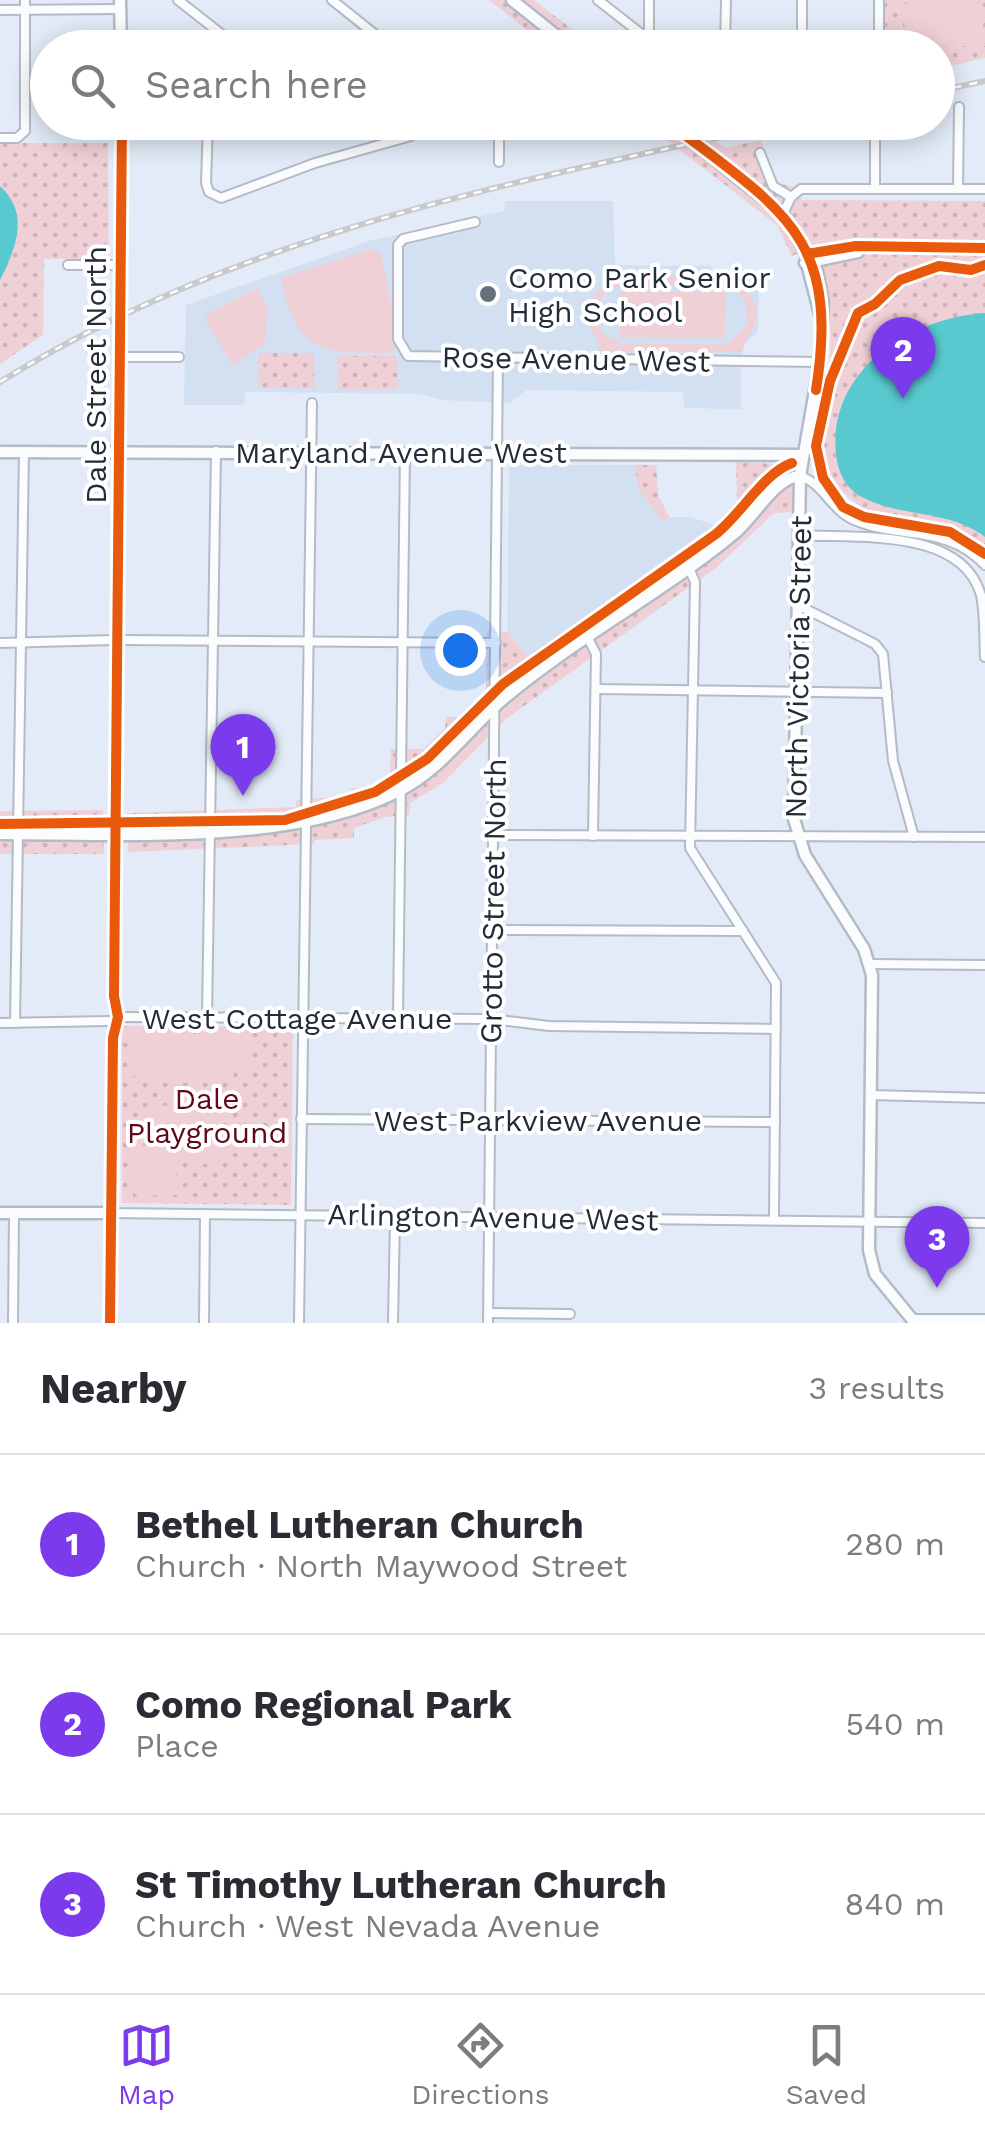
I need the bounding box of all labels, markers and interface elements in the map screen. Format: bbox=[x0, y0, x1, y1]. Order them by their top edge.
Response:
search box bbox=[30, 30, 955, 140]
icon: search bbox=[65, 58, 120, 113]
text: Search here bbox=[145, 63, 368, 107]
street label: Dale Street North bbox=[78, 246, 113, 504]
place label: Como Park Senior High School bbox=[508, 260, 771, 329]
marker: Como Park Senior High School bbox=[477, 283, 499, 305]
pin: 2 bbox=[870, 316, 936, 399]
street label: Rose Avenue West bbox=[441, 339, 711, 379]
street label: Maryland Avenue West bbox=[235, 435, 567, 470]
street label: North Victoria Street bbox=[778, 515, 818, 819]
your location bbox=[435, 625, 486, 676]
pin: 1 bbox=[210, 714, 276, 796]
street label: Grotto Street North bbox=[473, 758, 513, 1044]
street label: West Cottage Avenue bbox=[142, 1001, 452, 1036]
park label: Dale Playground bbox=[127, 1081, 287, 1150]
street label: West Parkview Avenue bbox=[374, 1103, 702, 1138]
street label: Arlington Avenue West bbox=[327, 1197, 659, 1237]
pin: 3 bbox=[904, 1206, 970, 1288]
text: Nearby bbox=[40, 1364, 187, 1413]
text: 3 results bbox=[808, 1369, 945, 1407]
text: Bethel Lutheran Church bbox=[135, 1503, 584, 1547]
text: 1 bbox=[66, 1525, 79, 1563]
text: 280 m bbox=[845, 1525, 945, 1563]
text: Church · North Maywood Street bbox=[135, 1547, 627, 1585]
text: Como Regional Park bbox=[135, 1683, 512, 1727]
text: 2 bbox=[63, 1705, 82, 1743]
text: 540 m bbox=[846, 1705, 945, 1743]
text: Place bbox=[135, 1727, 219, 1765]
text: St Timothy Lutheran Church bbox=[135, 1863, 667, 1907]
text: 3 bbox=[63, 1885, 82, 1923]
text: 840 m bbox=[844, 1885, 945, 1923]
text: Church · West Nevada Avenue bbox=[135, 1907, 600, 1945]
tab: Map bbox=[118, 2018, 175, 2111]
tab: Directions bbox=[411, 2018, 550, 2111]
tab: Saved bbox=[786, 2018, 867, 2111]

